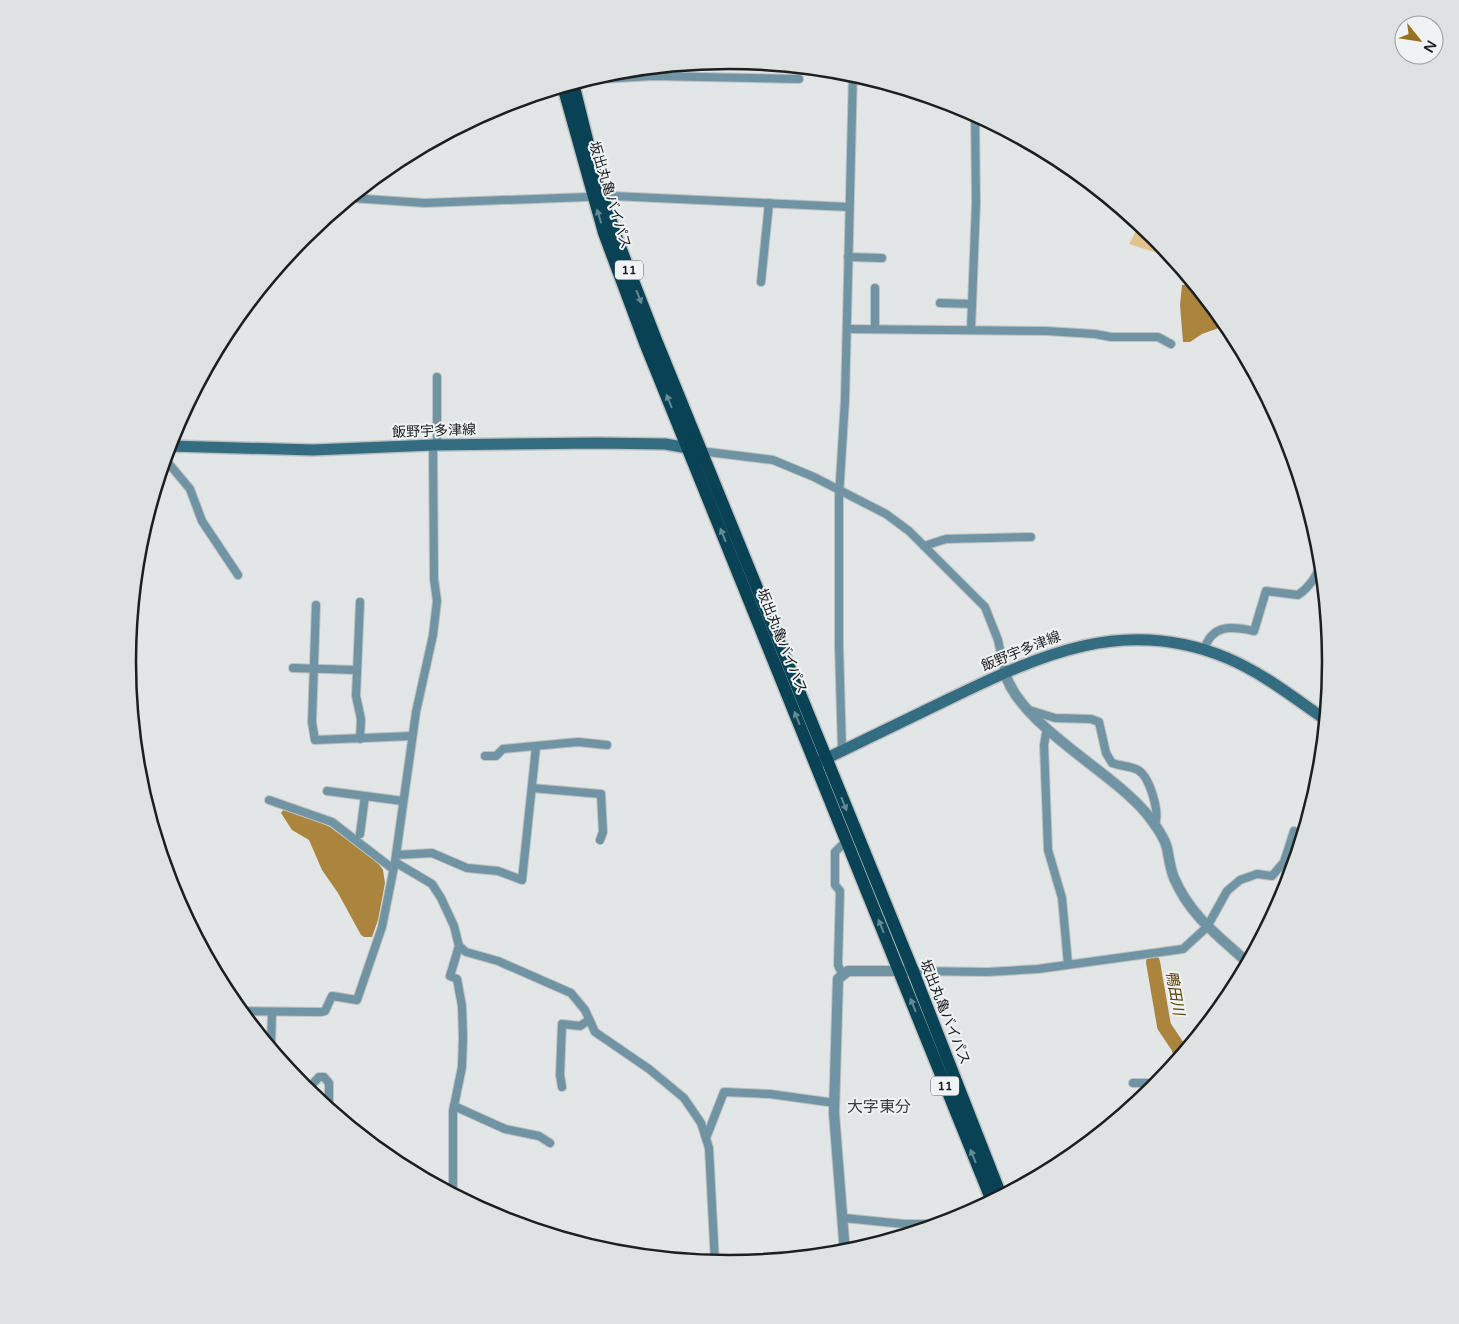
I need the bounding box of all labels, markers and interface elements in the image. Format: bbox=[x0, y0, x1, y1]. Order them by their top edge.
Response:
north arrow bbox=[1394, 15, 1444, 65]
text: N bbox=[1420, 37, 1440, 55]
street label: 坂出丸亀バイパス bbox=[586, 139, 634, 251]
one-way arrow bbox=[595, 209, 603, 224]
road number: 11 bbox=[615, 260, 643, 280]
one-way arrow bbox=[635, 290, 643, 305]
one-way arrow bbox=[664, 394, 672, 408]
street label: 飯野宇多津線 bbox=[392, 421, 476, 441]
one-way arrow bbox=[718, 528, 726, 543]
street label: 坂出丸亀バイパス bbox=[753, 586, 811, 696]
street label: 飯野宇多津線 bbox=[979, 627, 1063, 675]
one-way arrow bbox=[793, 711, 801, 725]
one-way arrow bbox=[840, 797, 848, 812]
one-way arrow bbox=[877, 919, 885, 933]
street label: 坂出丸亀バイパス bbox=[916, 957, 974, 1067]
water label: 鴨田川 bbox=[1162, 969, 1188, 1019]
one-way arrow bbox=[909, 997, 917, 1012]
road number: 11 bbox=[931, 1076, 959, 1096]
district label: 大字東分 bbox=[847, 1097, 911, 1117]
one-way arrow bbox=[969, 1148, 977, 1163]

